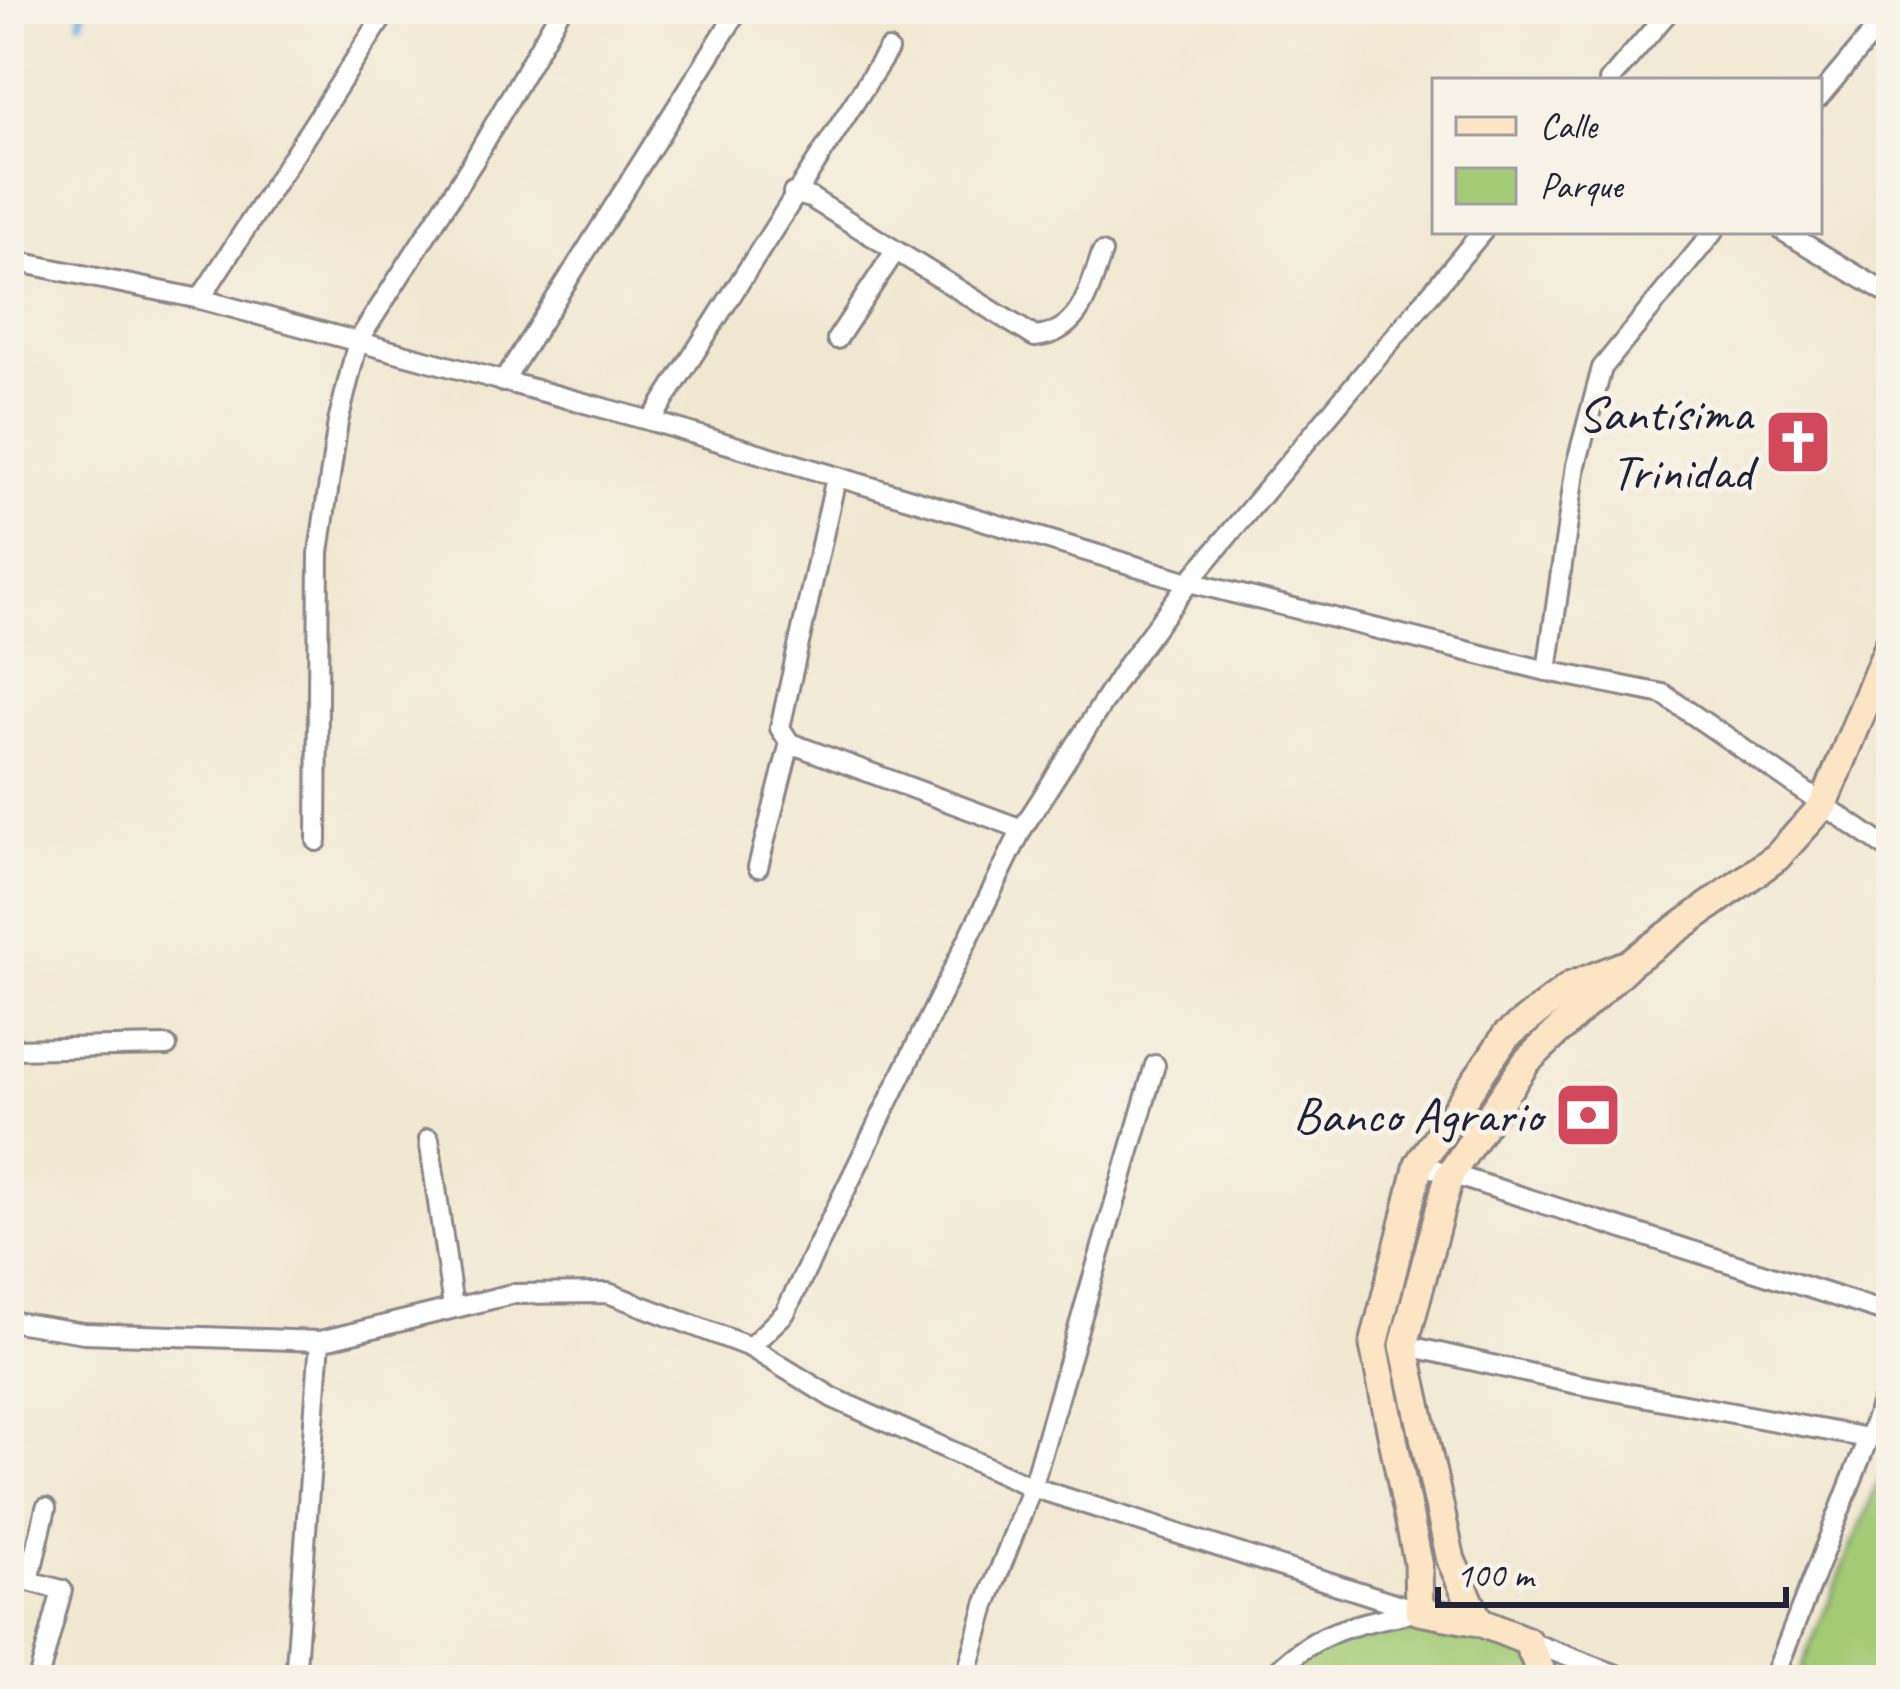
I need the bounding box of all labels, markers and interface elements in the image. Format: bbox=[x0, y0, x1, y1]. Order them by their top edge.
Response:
legend bbox=[1432, 78, 1822, 234]
text: Calle bbox=[1540, 103, 1599, 149]
text: Parque bbox=[1540, 163, 1625, 209]
place label: Santísima Trinidad bbox=[1577, 381, 1759, 504]
church icon: Santísima Trinidad bbox=[1763, 407, 1833, 477]
bank icon: Banco Agrario bbox=[1553, 1080, 1623, 1150]
place label: Banco Agrario bbox=[1293, 1083, 1547, 1147]
scale bar bbox=[1438, 1533, 1786, 1607]
text: 100 m bbox=[1456, 1552, 1536, 1598]

